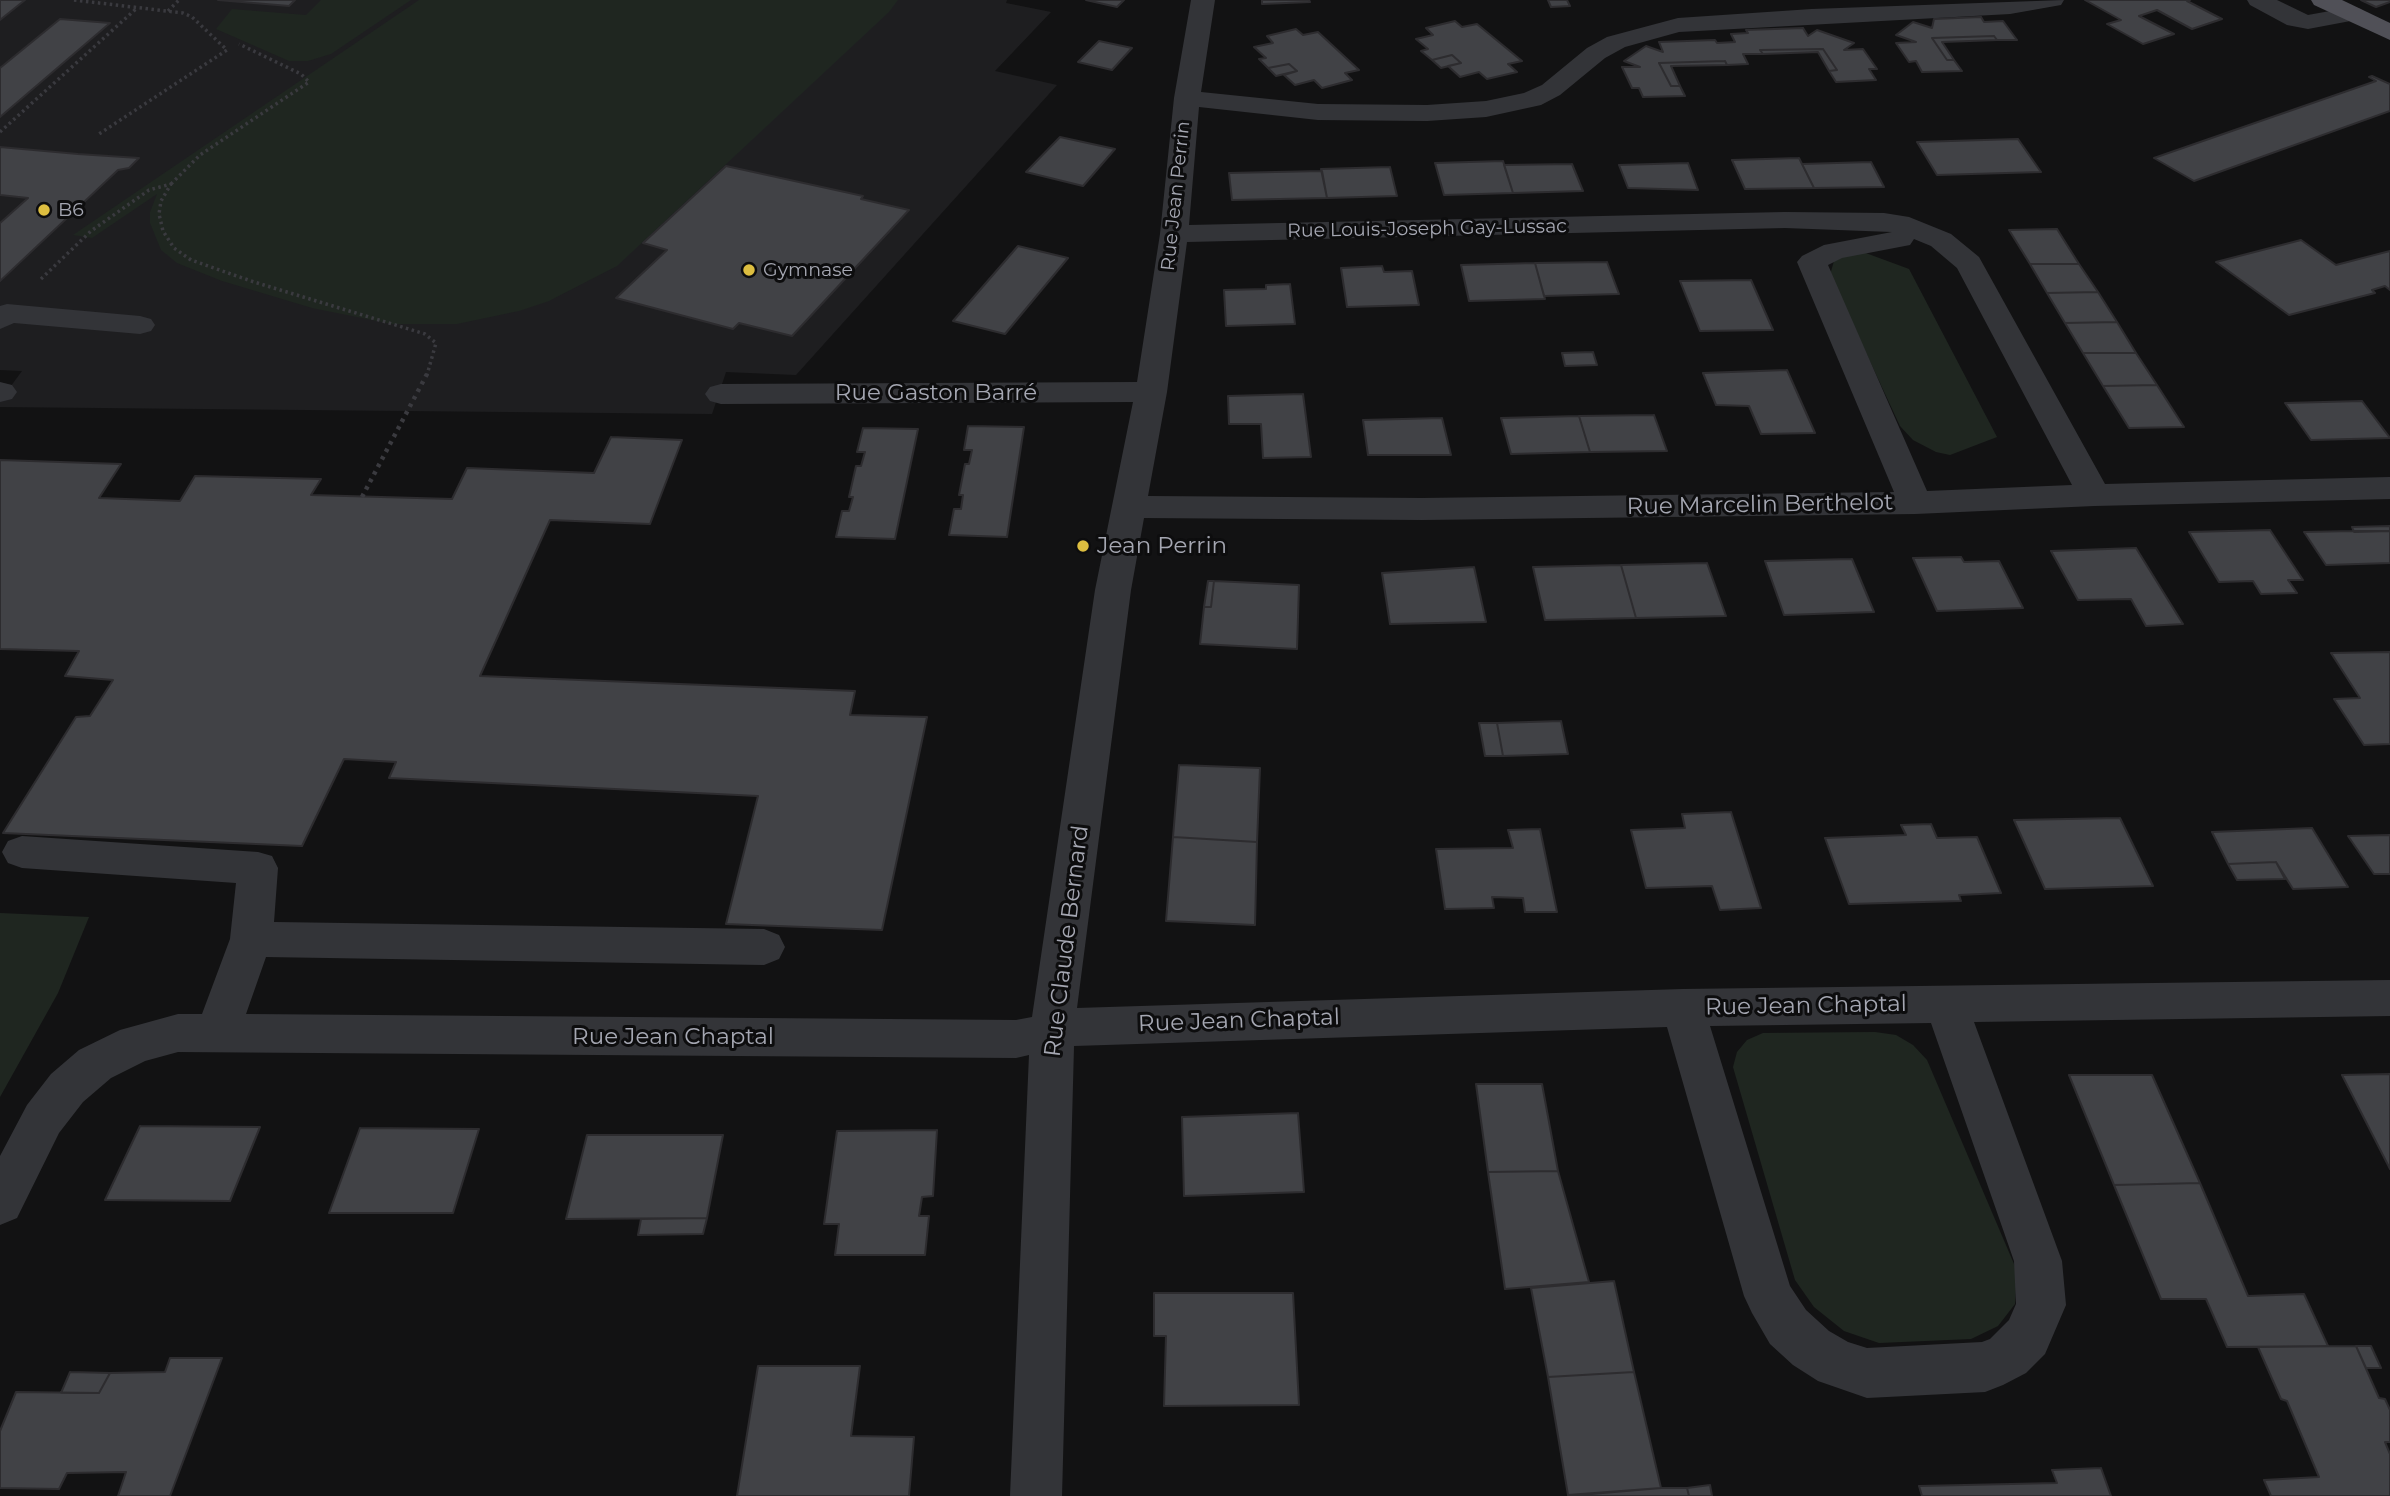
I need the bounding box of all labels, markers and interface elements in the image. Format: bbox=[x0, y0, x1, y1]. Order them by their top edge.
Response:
street label: Rue Jean Perrin bbox=[1157, 120, 1195, 272]
place label: B6 bbox=[58, 199, 84, 221]
marker: B6 bbox=[36, 202, 52, 218]
street label: Rue Louis-Joseph Gay-Lussac bbox=[1287, 215, 1567, 243]
place label: Gymnase bbox=[763, 259, 853, 281]
marker: Gymnase bbox=[741, 262, 757, 278]
street label: Rue Gaston Barré bbox=[835, 379, 1037, 407]
street label: Rue Marcelin Berthelot bbox=[1626, 489, 1894, 521]
place label: Jean Perrin bbox=[1097, 532, 1227, 560]
marker: Jean Perrin bbox=[1075, 538, 1091, 554]
street label: Rue Claude Bernard bbox=[1039, 824, 1095, 1058]
street label: Rue Jean Chaptal bbox=[1705, 990, 1907, 1022]
street label: Rue Jean Chaptal bbox=[1138, 1004, 1340, 1038]
street label: Rue Jean Chaptal bbox=[572, 1023, 774, 1051]

